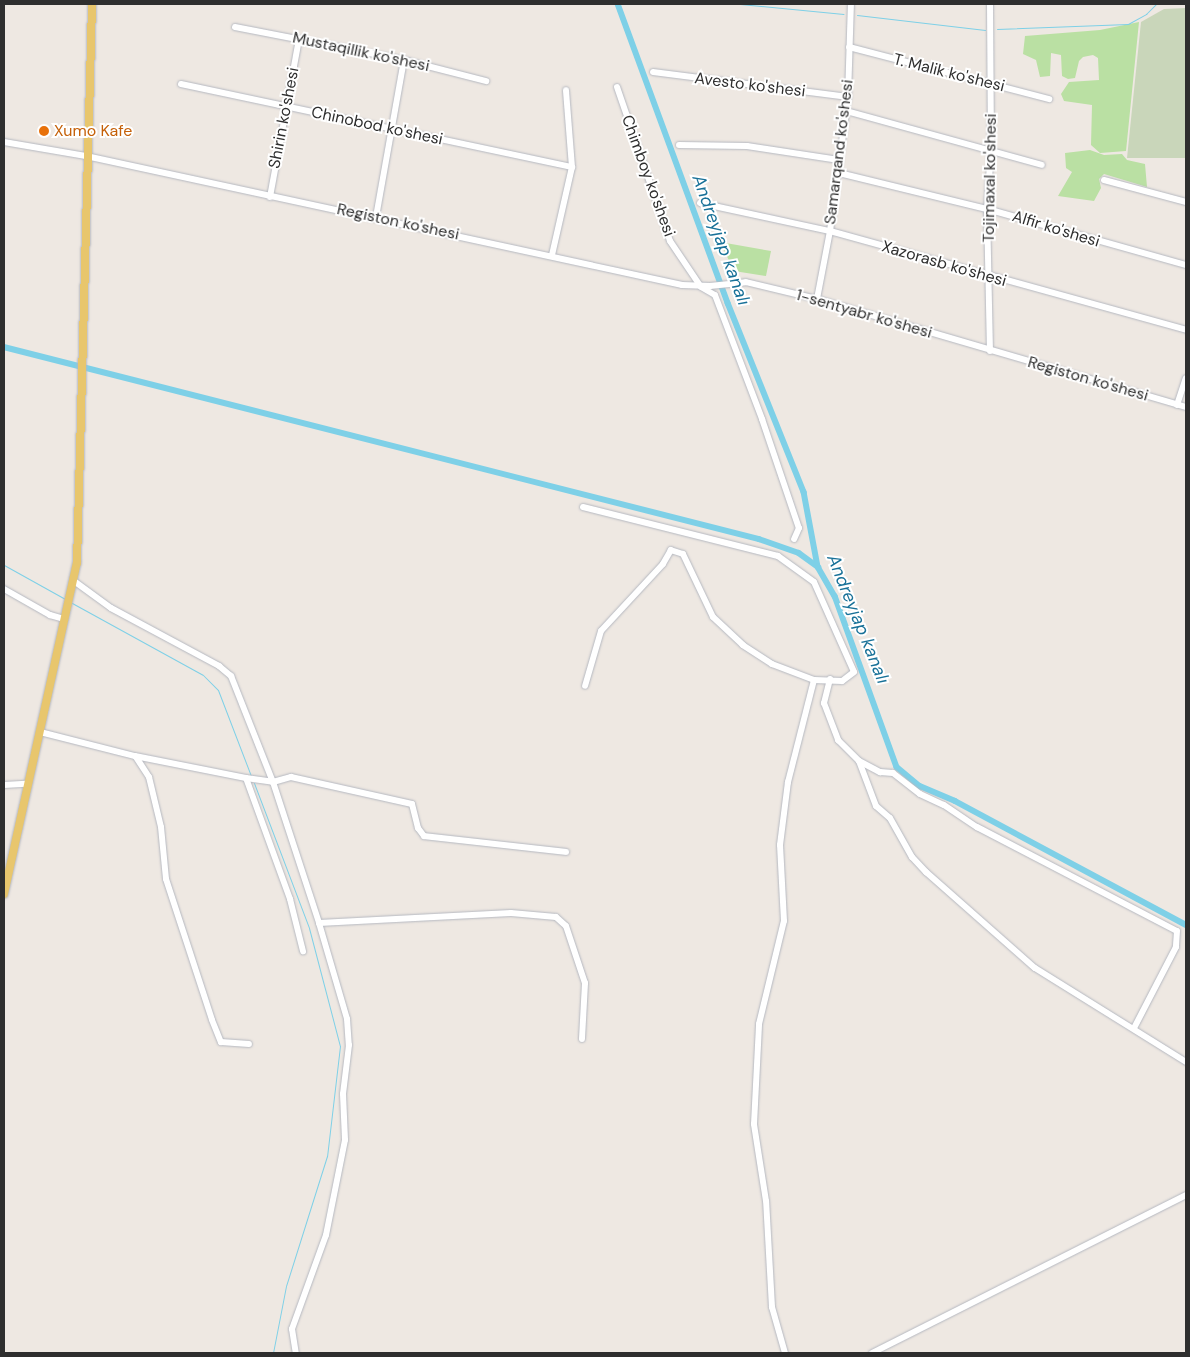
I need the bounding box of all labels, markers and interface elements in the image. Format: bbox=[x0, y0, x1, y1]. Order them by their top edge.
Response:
street label: Mustaqillik ko'shesi bbox=[291, 28, 431, 76]
street label: T. Malik ko'shesi bbox=[891, 50, 1007, 96]
street label: Shirin ko'shesi bbox=[265, 66, 303, 170]
street label: Avesto ko'shesi bbox=[694, 69, 806, 101]
street label: Samarqand ko'shesi bbox=[821, 78, 857, 226]
street label: Chinobod ko'shesi bbox=[309, 103, 445, 149]
street label: Chimboy ko'shesi bbox=[617, 113, 679, 239]
street label: Tojimaxal ko'shesi bbox=[979, 113, 1001, 243]
place label: Xumo Kafe bbox=[54, 121, 132, 141]
marker: Xumo Kafe bbox=[38, 125, 50, 137]
water label: Andreyjap kanalı bbox=[687, 172, 755, 308]
street label: Registon ko'shesi bbox=[335, 200, 461, 244]
street label: Alfir ko'shesi bbox=[1010, 207, 1102, 251]
street label: Xazorasb ko'shesi bbox=[879, 237, 1009, 291]
street label: 1-sentyabr ko'shesi bbox=[794, 285, 934, 343]
street label: Registon ko'shesi bbox=[1026, 353, 1150, 405]
water label: Andreyjap kanalı bbox=[822, 551, 894, 687]

